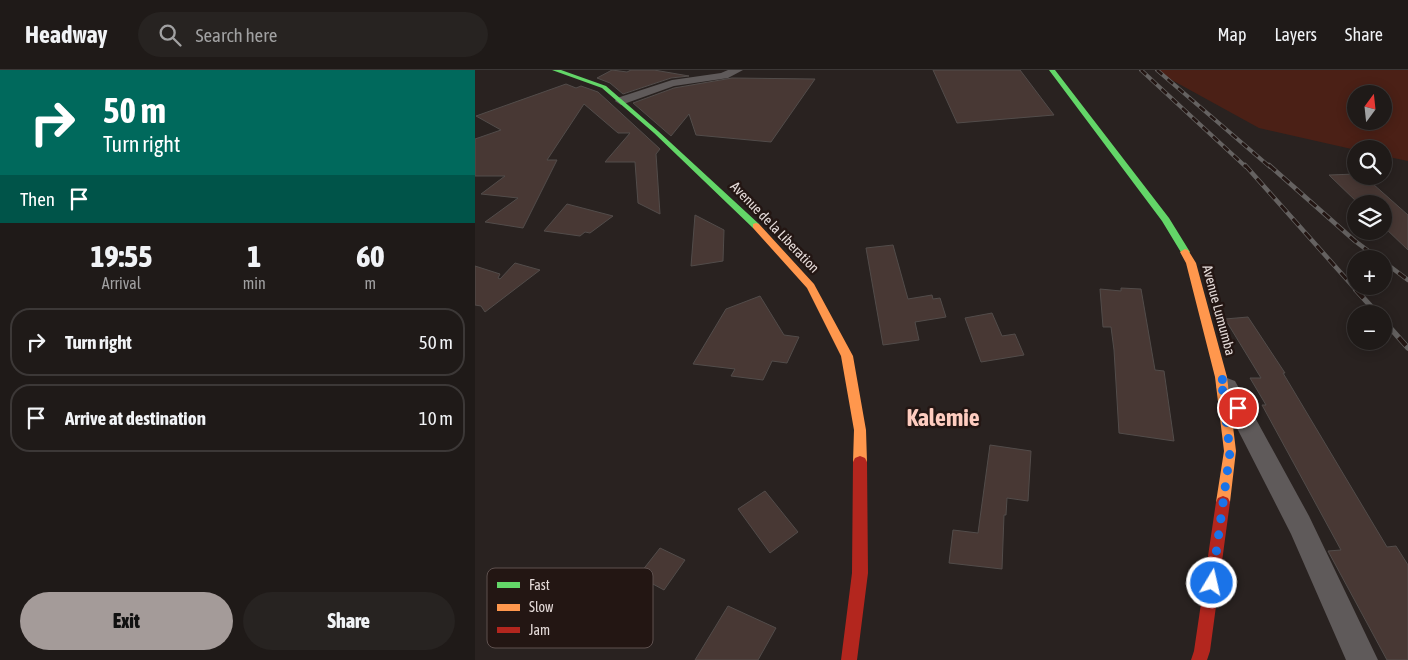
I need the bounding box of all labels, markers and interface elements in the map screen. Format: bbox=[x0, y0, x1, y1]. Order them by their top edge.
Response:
search box bbox=[138, 12, 488, 57]
text: Headway bbox=[25, 21, 108, 48]
icon: search bbox=[156, 21, 184, 49]
text: Search here bbox=[196, 24, 277, 46]
text: Map bbox=[1217, 24, 1246, 45]
text: Layers bbox=[1274, 24, 1317, 45]
text: Share bbox=[1345, 24, 1383, 45]
north arrow bbox=[1347, 85, 1393, 130]
map controls bbox=[1347, 85, 1392, 350]
icon: right bbox=[20, 90, 85, 155]
text: 50 m bbox=[103, 90, 166, 130]
text: Turn right bbox=[103, 131, 180, 157]
button: search bbox=[1347, 140, 1392, 185]
street label: Avenue de la Liberation bbox=[727, 178, 823, 276]
icon: arrive bbox=[65, 185, 93, 213]
text: Then bbox=[20, 188, 55, 210]
button: layers bbox=[1347, 195, 1392, 240]
text: 19:55 bbox=[91, 239, 152, 273]
text: 1 bbox=[247, 239, 261, 273]
text: 60 bbox=[356, 239, 384, 273]
button: + bbox=[1347, 250, 1392, 295]
street label: Avenue Lumumba bbox=[1199, 263, 1239, 357]
text: Arrival bbox=[102, 274, 141, 292]
text: min bbox=[243, 274, 266, 292]
text: m bbox=[365, 274, 376, 292]
button: − bbox=[1347, 305, 1392, 350]
icon: right bbox=[22, 328, 50, 356]
text: Turn right bbox=[65, 331, 132, 353]
text: 50 m bbox=[419, 331, 453, 353]
pin bbox=[1217, 387, 1259, 429]
icon: arrive bbox=[1224, 394, 1252, 422]
icon: arrive bbox=[22, 404, 50, 432]
district label: Kalemie bbox=[906, 404, 980, 431]
text: Arrive at destination bbox=[65, 407, 206, 429]
text: 10 m bbox=[419, 407, 453, 429]
position arrow bbox=[1185, 556, 1237, 608]
legend bbox=[487, 568, 653, 648]
text: Fast bbox=[529, 577, 550, 593]
button: Exit bbox=[20, 592, 233, 650]
button: Share bbox=[243, 592, 455, 650]
text: Slow bbox=[529, 599, 554, 615]
text: Jam bbox=[529, 622, 550, 638]

